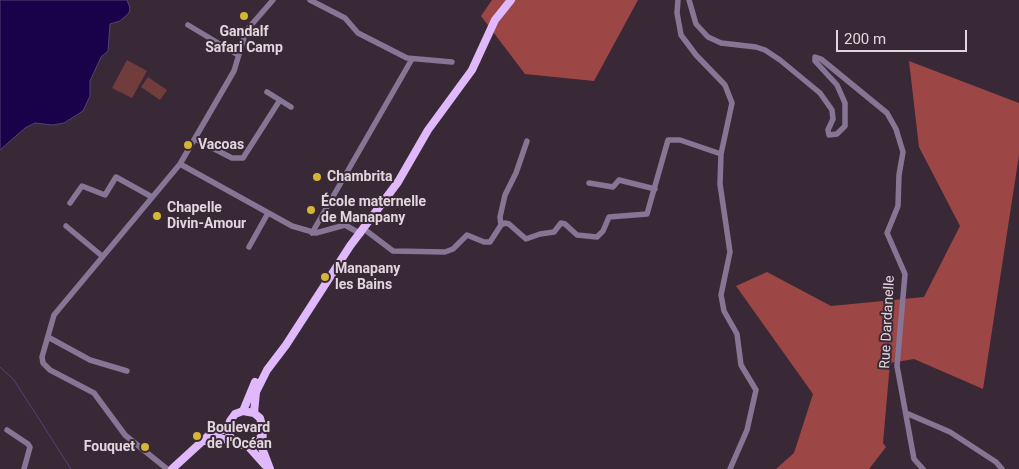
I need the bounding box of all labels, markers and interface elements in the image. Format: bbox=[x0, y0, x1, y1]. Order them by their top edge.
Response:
marker: Gandalf Safari Camp bbox=[238, 10, 250, 22]
scale bar bbox=[839, 20, 970, 52]
place label: Gandalf Safari Camp bbox=[205, 24, 283, 56]
text: 200 m bbox=[844, 30, 886, 48]
place label: Vacoas bbox=[198, 137, 244, 153]
marker: Vacoas bbox=[182, 139, 194, 151]
place label: Chambrita bbox=[327, 169, 393, 185]
marker: Chambrita bbox=[311, 171, 323, 183]
place label: École maternelle de Manapany bbox=[321, 194, 426, 226]
place label: Chapelle Divin-Amour bbox=[167, 200, 246, 232]
marker: École maternelle de Manapany bbox=[305, 204, 317, 216]
marker: Chapelle Divin-Amour bbox=[151, 210, 163, 222]
place label: Manapany les Bains bbox=[335, 261, 400, 294]
marker: Manapany les Bains bbox=[319, 271, 331, 283]
street label: Rue Dardanelle bbox=[877, 275, 899, 369]
place label: Boulevard de l'Océan bbox=[207, 420, 272, 452]
marker: Boulevard de l'Océan bbox=[191, 430, 203, 442]
place label: Fouquet bbox=[84, 439, 135, 455]
marker: Fouquet bbox=[139, 441, 151, 453]

